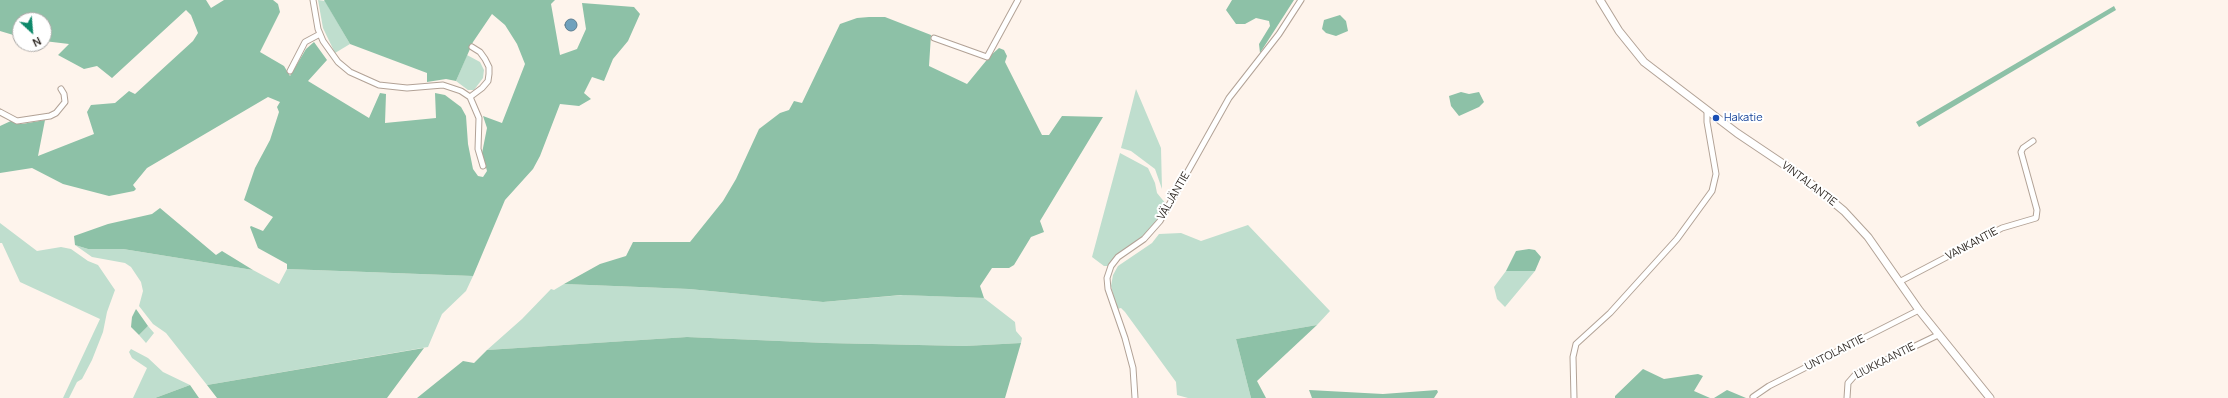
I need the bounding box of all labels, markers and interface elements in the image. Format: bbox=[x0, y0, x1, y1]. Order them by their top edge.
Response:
north arrow bbox=[12, 12, 52, 52]
text: N bbox=[30, 34, 44, 51]
place label: Hakatie bbox=[1724, 111, 1763, 125]
marker: Hakatie bbox=[1711, 113, 1721, 123]
street label: VINTALANTIE bbox=[1779, 159, 1839, 209]
street label: VÄLJÄNTIE bbox=[1155, 170, 1193, 222]
street label: VANKANTIE bbox=[1944, 225, 2000, 263]
street label: UNTOLANTIE bbox=[1803, 332, 1867, 374]
street label: LIUKKAANTIE bbox=[1852, 340, 1918, 382]

